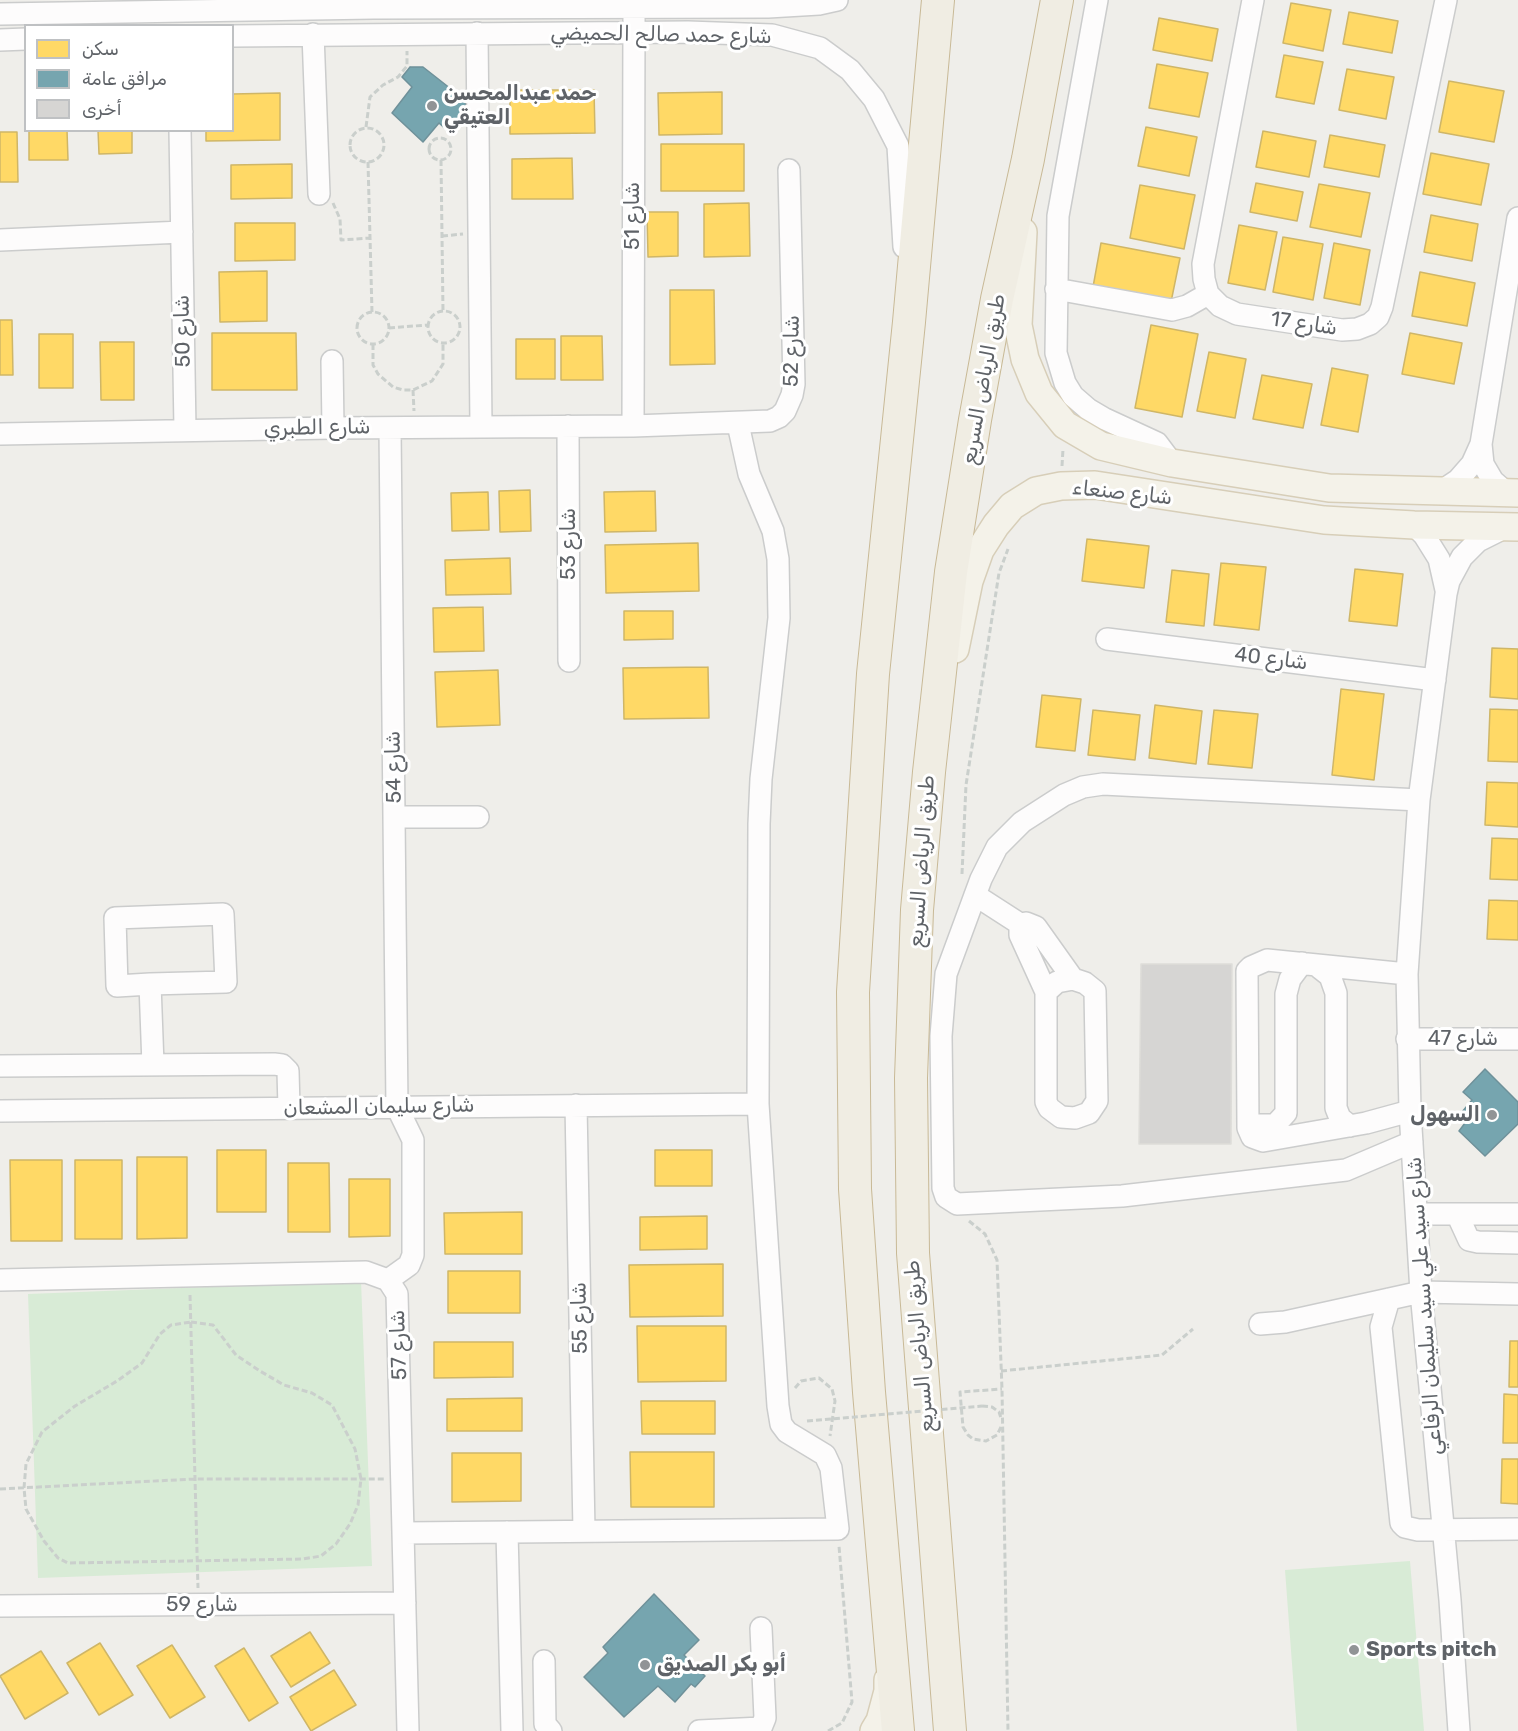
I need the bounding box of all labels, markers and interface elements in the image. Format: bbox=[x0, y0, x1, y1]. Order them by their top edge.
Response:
street label: شارع حمد صالح الحميضي bbox=[550, 20, 772, 50]
legend bbox=[24, 24, 234, 132]
text: سكن bbox=[82, 38, 119, 60]
text: مرافق عامة bbox=[82, 68, 167, 90]
place label: حمد عبدالمحسن العتيقي bbox=[444, 81, 597, 131]
text: أخرى bbox=[82, 98, 122, 120]
marker: حمد عبدالمحسن العتيقي bbox=[425, 99, 439, 113]
street label: شارع 51 bbox=[620, 182, 646, 250]
street label: طريق الرياض السريع bbox=[957, 292, 1011, 466]
street label: شارع 50 bbox=[170, 294, 196, 368]
street label: شارع 17 bbox=[1269, 307, 1339, 341]
street label: شارع 52 bbox=[779, 315, 805, 387]
street label: شارع الطبري bbox=[263, 414, 371, 442]
street label: شارع صنعاء bbox=[1071, 475, 1173, 511]
street label: شارع 53 bbox=[556, 508, 582, 580]
street label: شارع 40 bbox=[1233, 642, 1309, 676]
street label: شارع 54 bbox=[381, 731, 407, 803]
street label: طريق الرياض السريع bbox=[903, 774, 941, 948]
street label: شارع 47 bbox=[1428, 1026, 1498, 1052]
street label: شارع سليمان المشعان bbox=[283, 1093, 475, 1121]
place label: السهول bbox=[1410, 1102, 1480, 1128]
marker: السهول bbox=[1485, 1108, 1499, 1122]
street label: شارع سيد علي سيد سليمان الرفاعي bbox=[1402, 1156, 1448, 1456]
street label: طريق الرياض السريع bbox=[900, 1259, 940, 1433]
street label: شارع 55 bbox=[567, 1282, 593, 1354]
street label: شارع 57 bbox=[385, 1309, 413, 1381]
street label: شارع 59 bbox=[166, 1592, 238, 1618]
place label: Sports pitch bbox=[1366, 1637, 1497, 1663]
marker: Sports pitch bbox=[1347, 1643, 1361, 1657]
place label: أبو بكر الصديق bbox=[657, 1652, 786, 1678]
marker: أبو بكر الصديق bbox=[638, 1658, 652, 1672]

